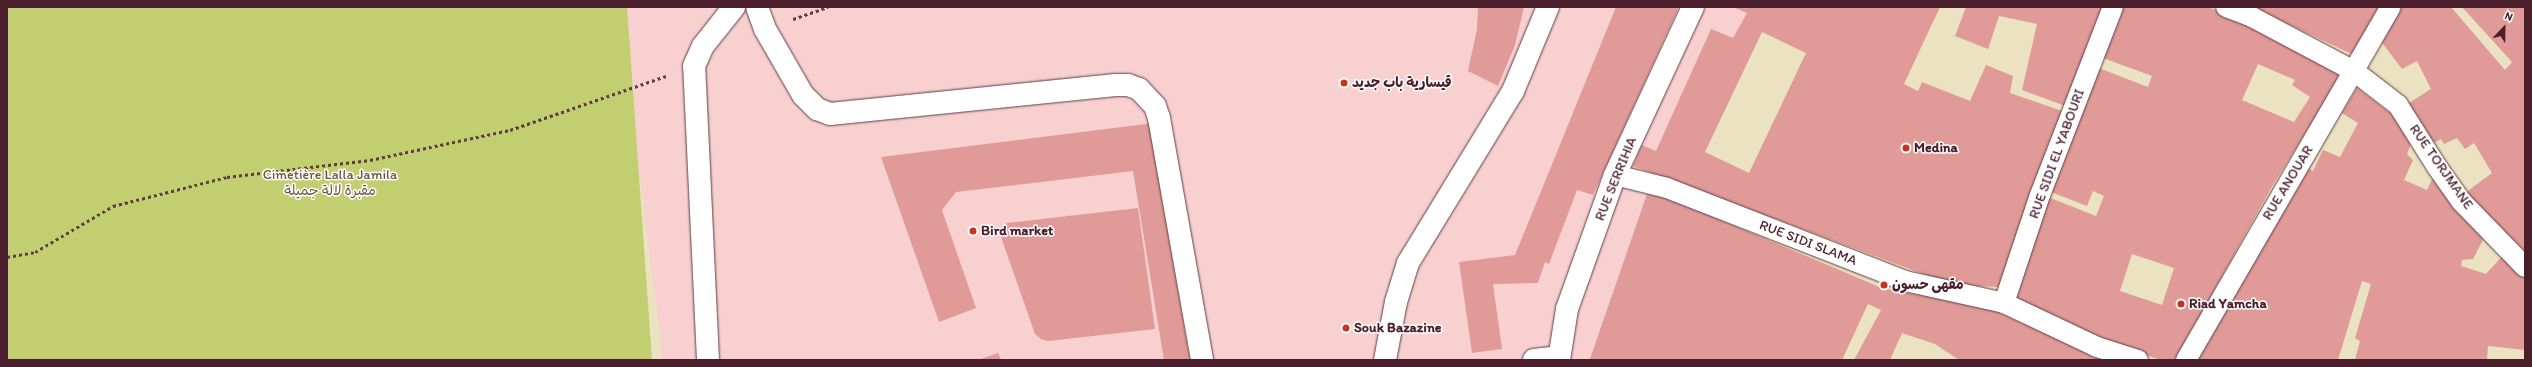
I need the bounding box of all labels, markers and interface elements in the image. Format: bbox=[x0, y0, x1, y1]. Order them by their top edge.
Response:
north arrow bbox=[2484, 8, 2524, 48]
text: N bbox=[2503, 9, 2515, 24]
place label: قيسارية باب جديد bbox=[1352, 75, 1452, 91]
marker: قيسارية باب جديد bbox=[1339, 78, 1349, 88]
street label: RUE SIDI EL YABOURI bbox=[2026, 88, 2088, 220]
street label: RUE TORJMANE bbox=[2406, 122, 2476, 212]
street label: RUE SERRIHIA bbox=[1592, 135, 1640, 223]
place label: Medina bbox=[1914, 140, 1958, 156]
marker: Medina bbox=[1901, 143, 1911, 153]
street label: RUE ANOUAR bbox=[2259, 143, 2317, 223]
park label: Cimetière Lalla Jamila مقبرة لالة جميلة bbox=[263, 167, 397, 200]
street label: RUE SIDI SLAMA bbox=[1758, 217, 1858, 269]
place label: Bird market bbox=[981, 223, 1053, 239]
marker: Bird market bbox=[968, 226, 978, 236]
place label: مقهى حسون bbox=[1892, 277, 1964, 293]
marker: مقهى حسون bbox=[1879, 280, 1889, 290]
place label: Riad Yamcha bbox=[2189, 296, 2266, 312]
marker: Riad Yamcha bbox=[2176, 299, 2186, 309]
place label: Souk Bazazine bbox=[1354, 320, 1441, 336]
marker: Souk Bazazine bbox=[1341, 323, 1351, 333]

